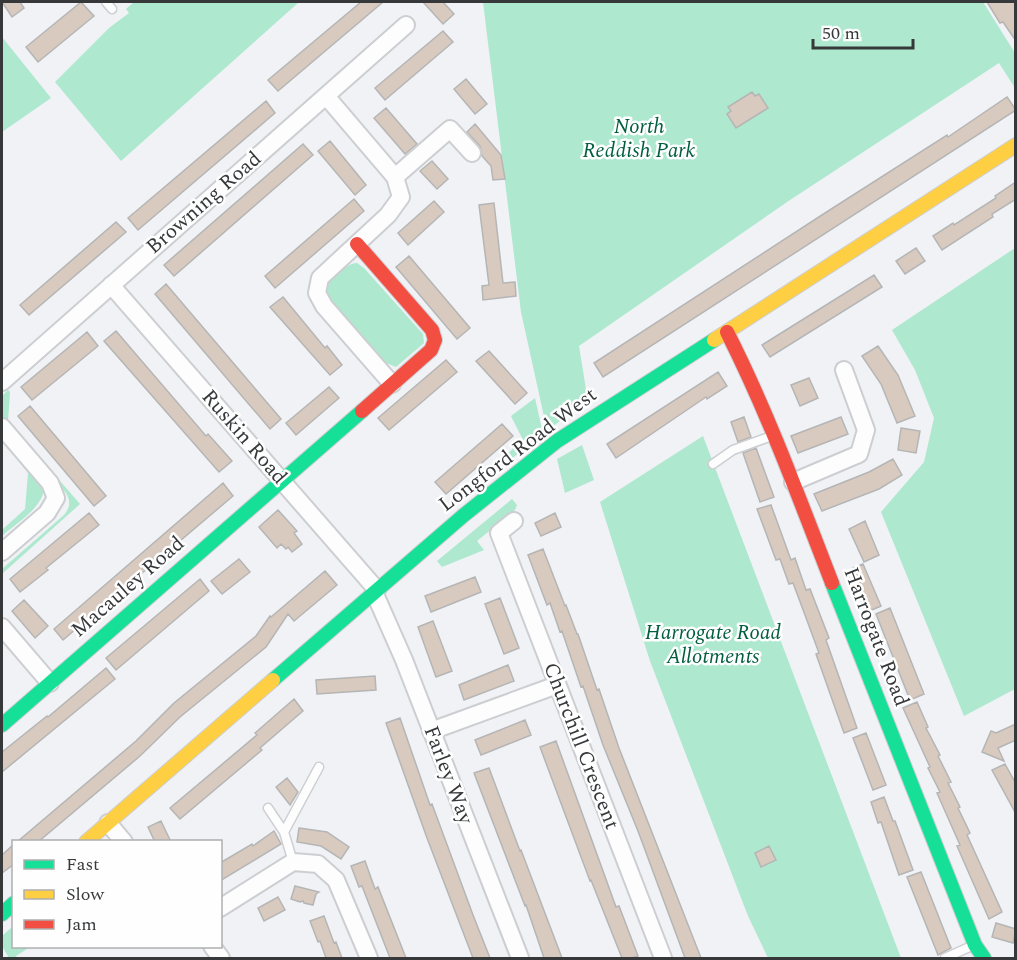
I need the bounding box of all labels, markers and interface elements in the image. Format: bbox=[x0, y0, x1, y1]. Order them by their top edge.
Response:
scale bar bbox=[813, 12, 914, 50]
text: 50 m bbox=[822, 20, 860, 47]
park label: North Reddish Park bbox=[583, 111, 696, 167]
street label: Browning Road bbox=[139, 144, 269, 262]
street label: Longford Road West bbox=[432, 380, 604, 520]
street label: Ruskin Road bbox=[193, 382, 295, 492]
street label: Macauley Road bbox=[64, 528, 192, 646]
street label: Harrogate Road bbox=[835, 563, 917, 711]
park label: Harrogate Road Allotments bbox=[645, 617, 781, 673]
street label: Churchill Crescent bbox=[534, 658, 628, 834]
street label: Farley Way bbox=[415, 721, 482, 830]
legend bbox=[12, 840, 222, 948]
text: Fast bbox=[66, 851, 99, 878]
text: Slow bbox=[66, 881, 105, 908]
text: Jam bbox=[66, 911, 97, 938]

